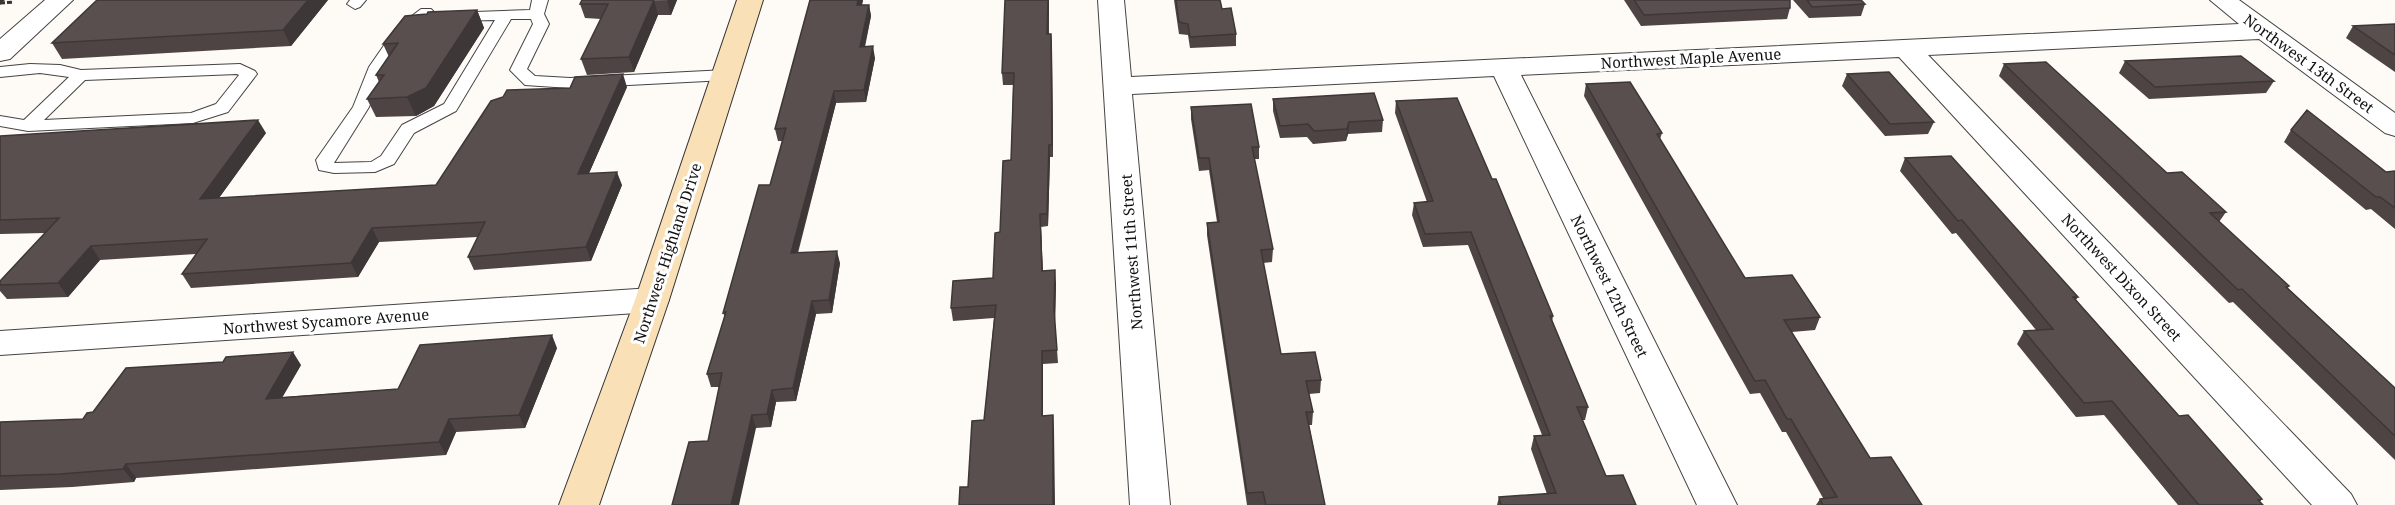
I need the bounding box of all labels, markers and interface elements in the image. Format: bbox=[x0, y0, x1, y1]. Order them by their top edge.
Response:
street label: Northwest 13th Street bbox=[2240, 9, 2378, 117]
street label: Northwest Maple Avenue bbox=[1600, 43, 1782, 73]
street label: Northwest Highland Drive bbox=[628, 160, 706, 346]
street label: Northwest 11th Street bbox=[1116, 173, 1146, 331]
street label: Northwest Dixon Street bbox=[2058, 209, 2186, 345]
street label: Northwest 12th Street bbox=[1567, 211, 1653, 361]
street label: Northwest Sycamore Avenue bbox=[222, 304, 430, 338]

